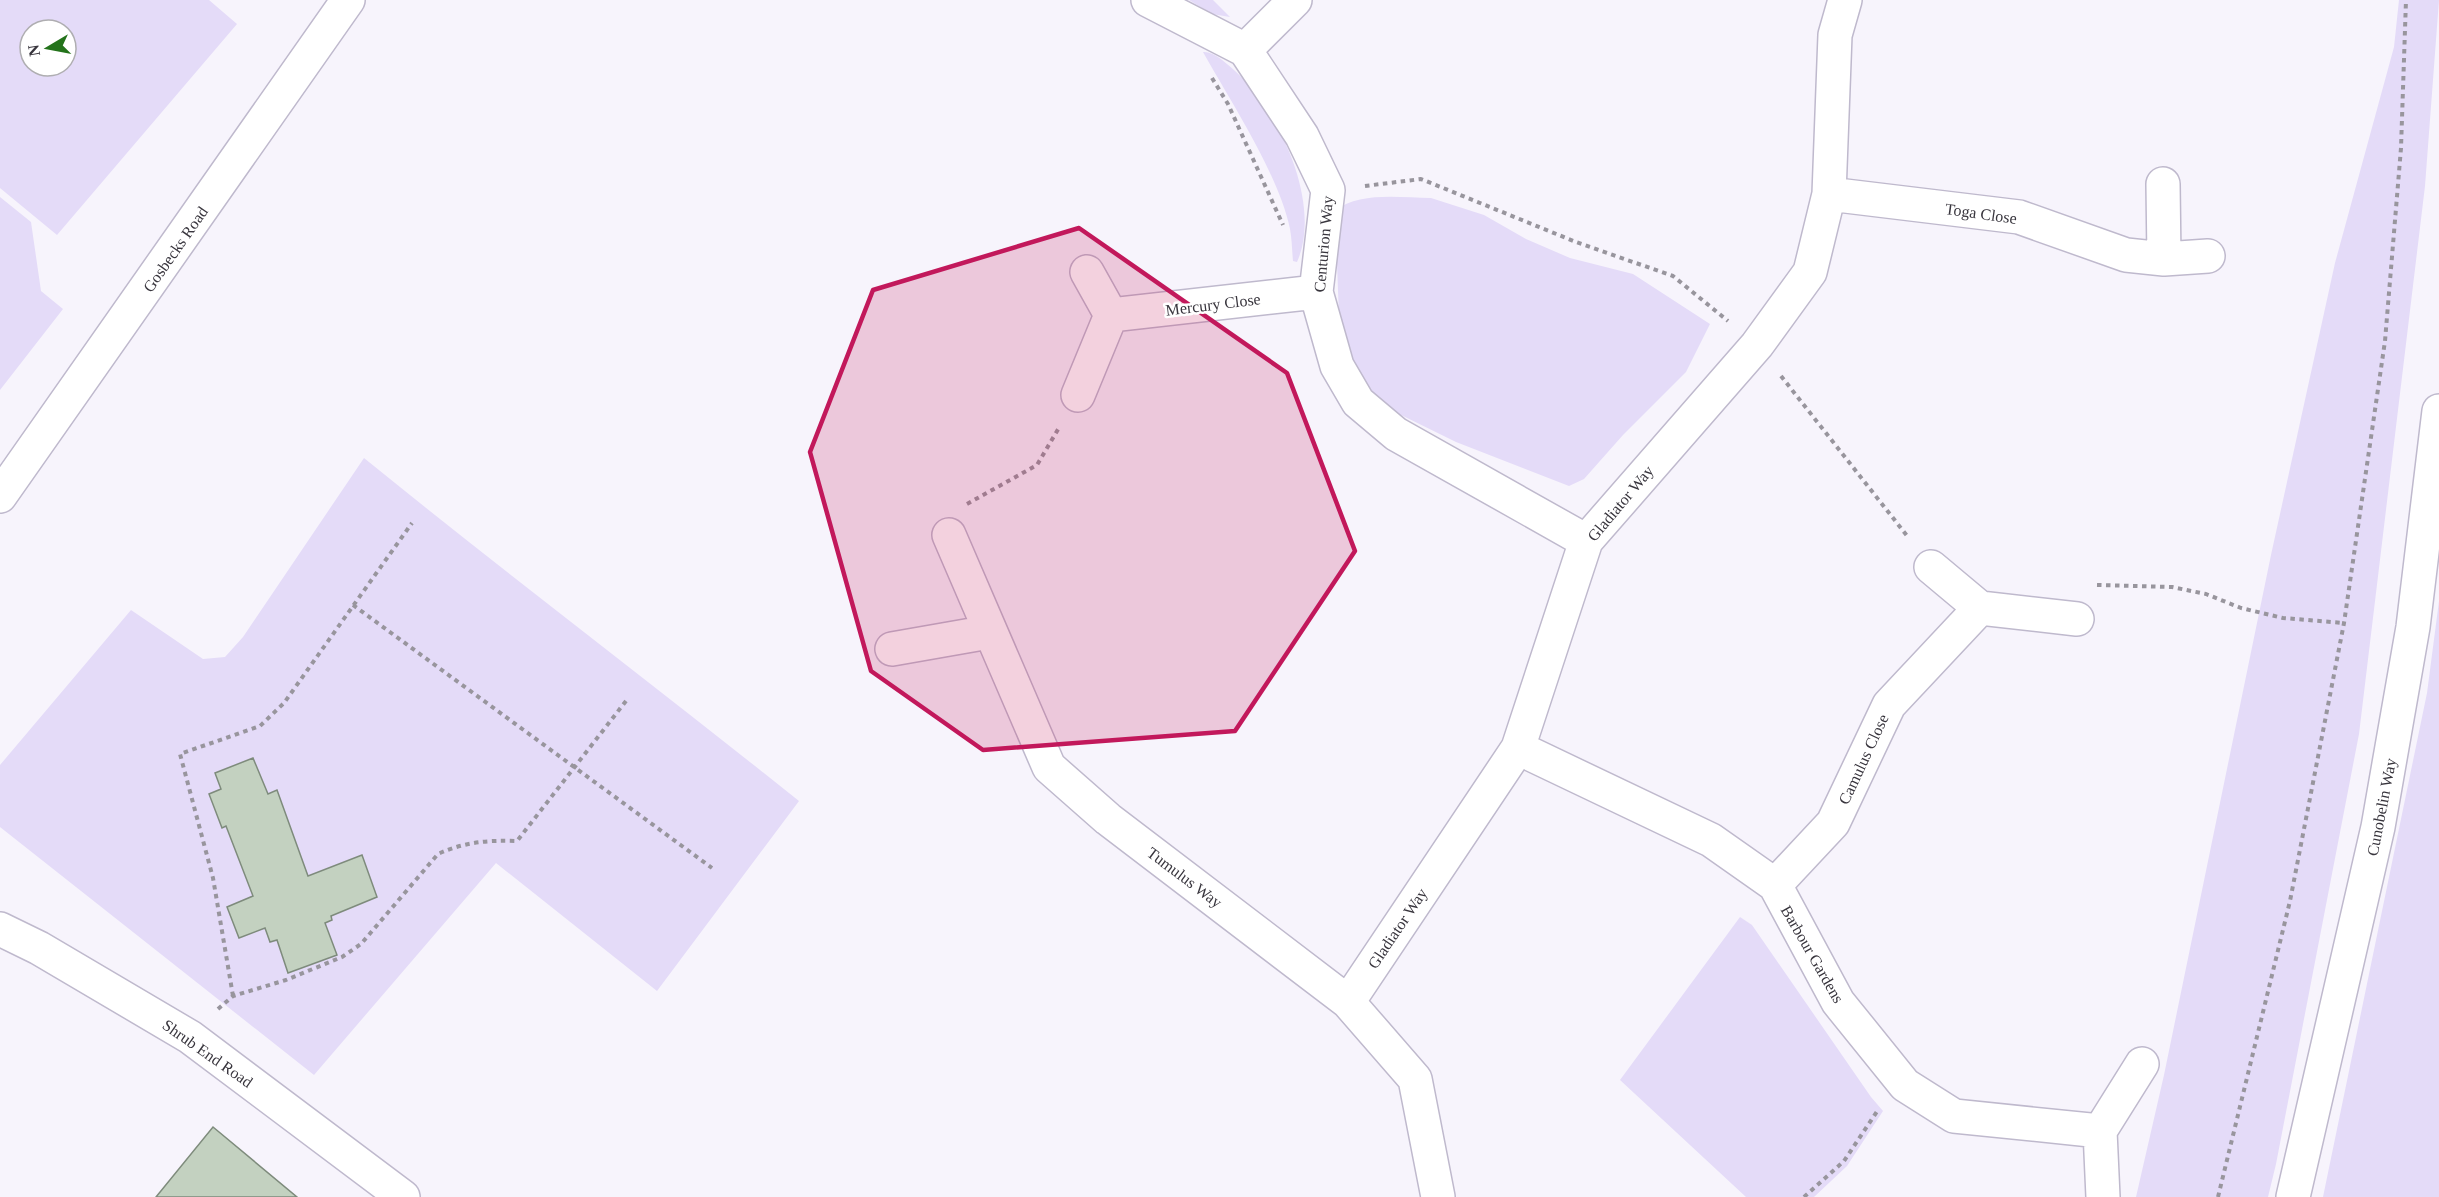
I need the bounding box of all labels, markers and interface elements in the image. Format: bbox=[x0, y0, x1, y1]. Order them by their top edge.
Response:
north arrow bbox=[18, 18, 78, 78]
text: N bbox=[24, 43, 43, 58]
street label: Centurion Way bbox=[1311, 195, 1337, 293]
street label: Toga Close bbox=[1944, 200, 2018, 228]
street label: Gosbecks Road bbox=[140, 203, 211, 295]
street label: Mercury Close bbox=[1165, 290, 1262, 320]
street label: Gladiator Way bbox=[1584, 462, 1658, 545]
street label: Camulus Close bbox=[1835, 712, 1892, 807]
street label: Cunobelin Way bbox=[2364, 757, 2400, 858]
street label: Tumulus Way bbox=[1143, 844, 1225, 912]
street label: Gladiator Way bbox=[1364, 885, 1431, 972]
street label: Barbour Gardens bbox=[1778, 902, 1847, 1006]
street label: Shrub End Road bbox=[160, 1016, 256, 1091]

